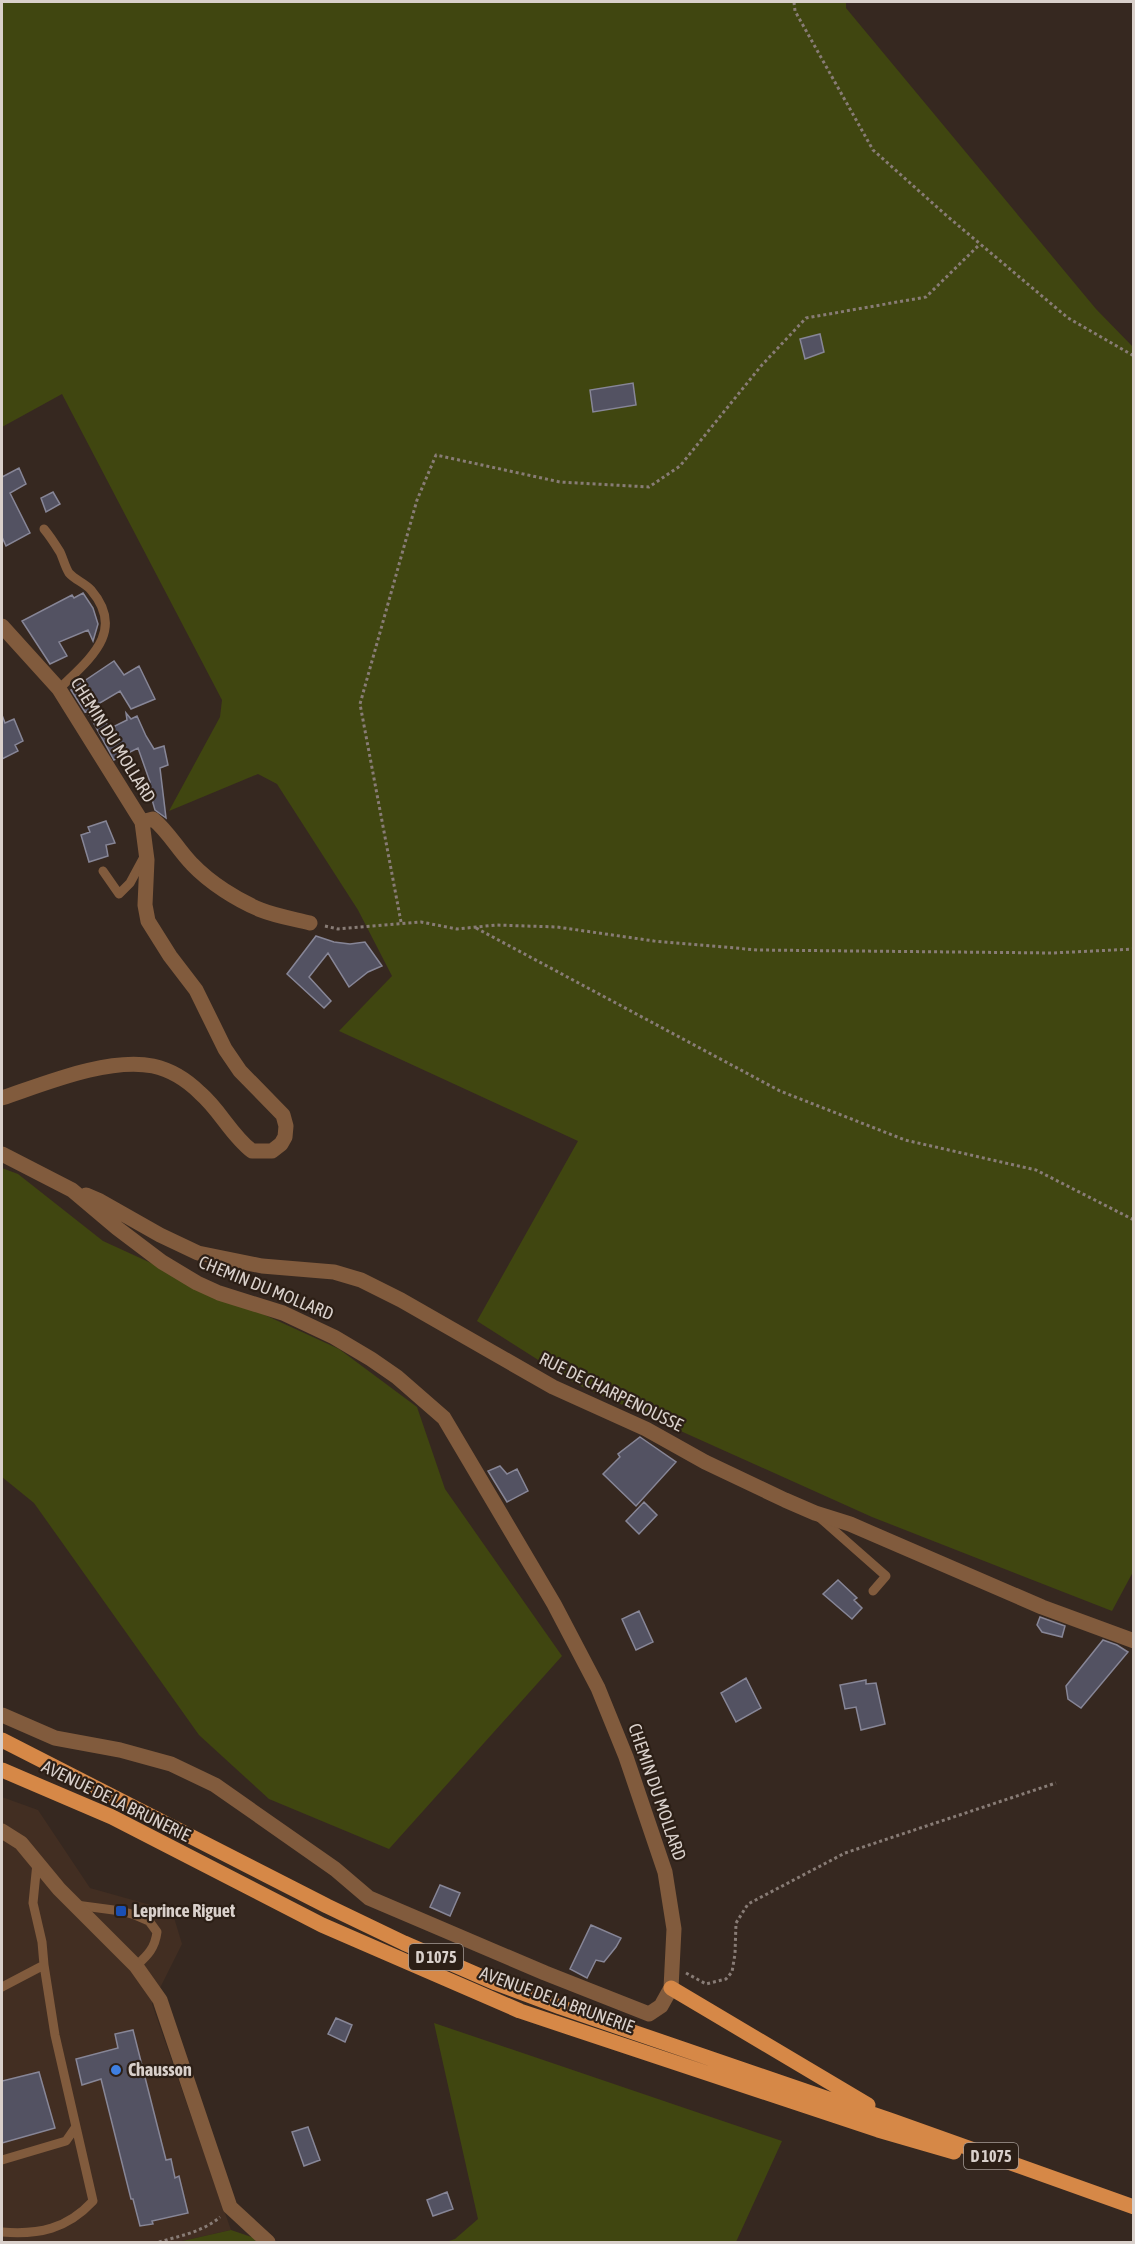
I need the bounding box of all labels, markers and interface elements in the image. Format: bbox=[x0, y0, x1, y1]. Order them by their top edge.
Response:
street label: CHEMIN DU MOLLARD bbox=[66, 673, 160, 806]
street label: CHEMIN DU MOLLARD bbox=[196, 1251, 337, 1324]
street label: RUE DE CHARPENOUSSE bbox=[536, 1348, 687, 1436]
street label: CHEMIN DU MOLLARD bbox=[624, 1721, 691, 1863]
street label: AVENUE DE LA BRUNERIE bbox=[39, 1755, 194, 1846]
place label: Leprince Riguet bbox=[133, 1900, 236, 1921]
marker: Leprince Riguet bbox=[114, 1904, 128, 1918]
road number: D 1075 bbox=[409, 1944, 463, 1970]
street label: AVENUE DE LA BRUNERIE bbox=[477, 1962, 637, 2037]
place label: Chausson bbox=[128, 2059, 192, 2080]
marker: Chausson bbox=[109, 2063, 123, 2077]
road number: D 1075 bbox=[964, 2143, 1018, 2169]

